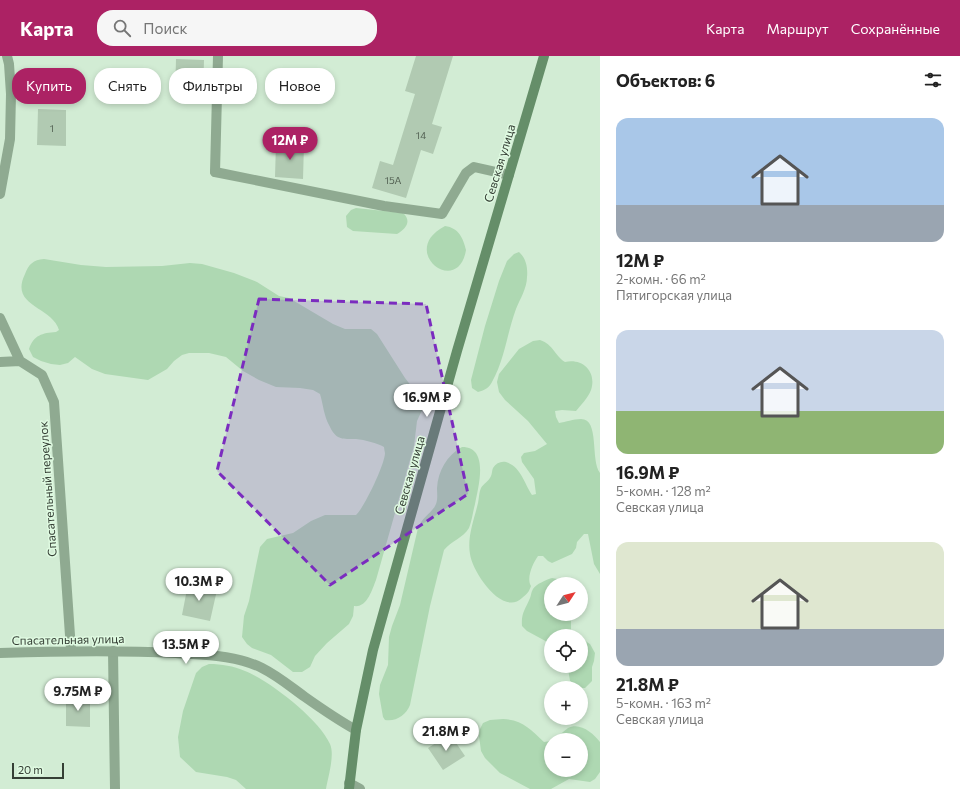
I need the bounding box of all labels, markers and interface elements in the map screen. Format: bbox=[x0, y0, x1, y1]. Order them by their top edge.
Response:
search box bbox=[97, 10, 377, 46]
text: Карта bbox=[20, 17, 73, 40]
icon: search bbox=[111, 17, 133, 39]
text: Поиск bbox=[143, 19, 188, 37]
text: Карта bbox=[706, 20, 744, 37]
text: Маршрут bbox=[766, 20, 829, 37]
text: Сохранённые bbox=[851, 20, 940, 37]
chip: Купить bbox=[12, 68, 86, 104]
chip: Снять bbox=[94, 68, 161, 104]
chip: Фильтры bbox=[169, 68, 257, 104]
chip: Новое bbox=[265, 68, 335, 104]
icon: filters bbox=[922, 69, 944, 91]
text: Объектов: 6 bbox=[616, 70, 715, 91]
house number: 1 bbox=[50, 122, 54, 134]
street label: Севская улица bbox=[480, 122, 518, 204]
pin: 12M ₽ bbox=[262, 127, 318, 161]
house number: 14 bbox=[416, 129, 426, 141]
text: 12M ₽ bbox=[272, 132, 308, 148]
icon: home bbox=[744, 144, 816, 216]
house number: 15А bbox=[385, 174, 401, 186]
text: 12M ₽ bbox=[616, 250, 664, 271]
text: 2-комн. · 66 m² bbox=[616, 271, 706, 287]
text: Пятигорская улица bbox=[616, 287, 732, 303]
icon: home bbox=[744, 356, 816, 428]
pin: 16.9M ₽ bbox=[390, 384, 464, 418]
text: 16.9M ₽ bbox=[403, 389, 451, 405]
street label: Спасательный переулок bbox=[35, 420, 59, 557]
street label: Севская улица bbox=[391, 434, 427, 516]
text: 16.9M ₽ bbox=[616, 462, 680, 483]
text: 5-комн. · 128 m² bbox=[616, 483, 711, 499]
text: Севская улица bbox=[616, 499, 704, 515]
pin: 10.3M ₽ bbox=[162, 568, 236, 602]
icon: home bbox=[744, 568, 816, 640]
text: 10.3M ₽ bbox=[175, 573, 223, 589]
north arrow bbox=[544, 577, 588, 621]
map controls bbox=[544, 577, 588, 777]
button: locate bbox=[544, 629, 588, 673]
street label: Спасательная улица bbox=[11, 631, 125, 647]
pin: 13.5M ₽ bbox=[149, 631, 223, 665]
text: 13.5M ₽ bbox=[162, 636, 210, 652]
text: 21.8M ₽ bbox=[616, 674, 679, 695]
pin: 9.75M ₽ bbox=[41, 678, 115, 712]
button: + bbox=[544, 681, 588, 725]
text: 9.75M ₽ bbox=[53, 683, 103, 699]
text: 5-комн. · 163 m² bbox=[616, 695, 711, 711]
text: Севская улица bbox=[616, 711, 704, 727]
pin: 21.8M ₽ bbox=[409, 718, 483, 752]
text: 21.8M ₽ bbox=[422, 723, 470, 739]
button: − bbox=[544, 733, 588, 777]
scale bar bbox=[12, 761, 64, 780]
text: 20 m bbox=[18, 763, 43, 776]

